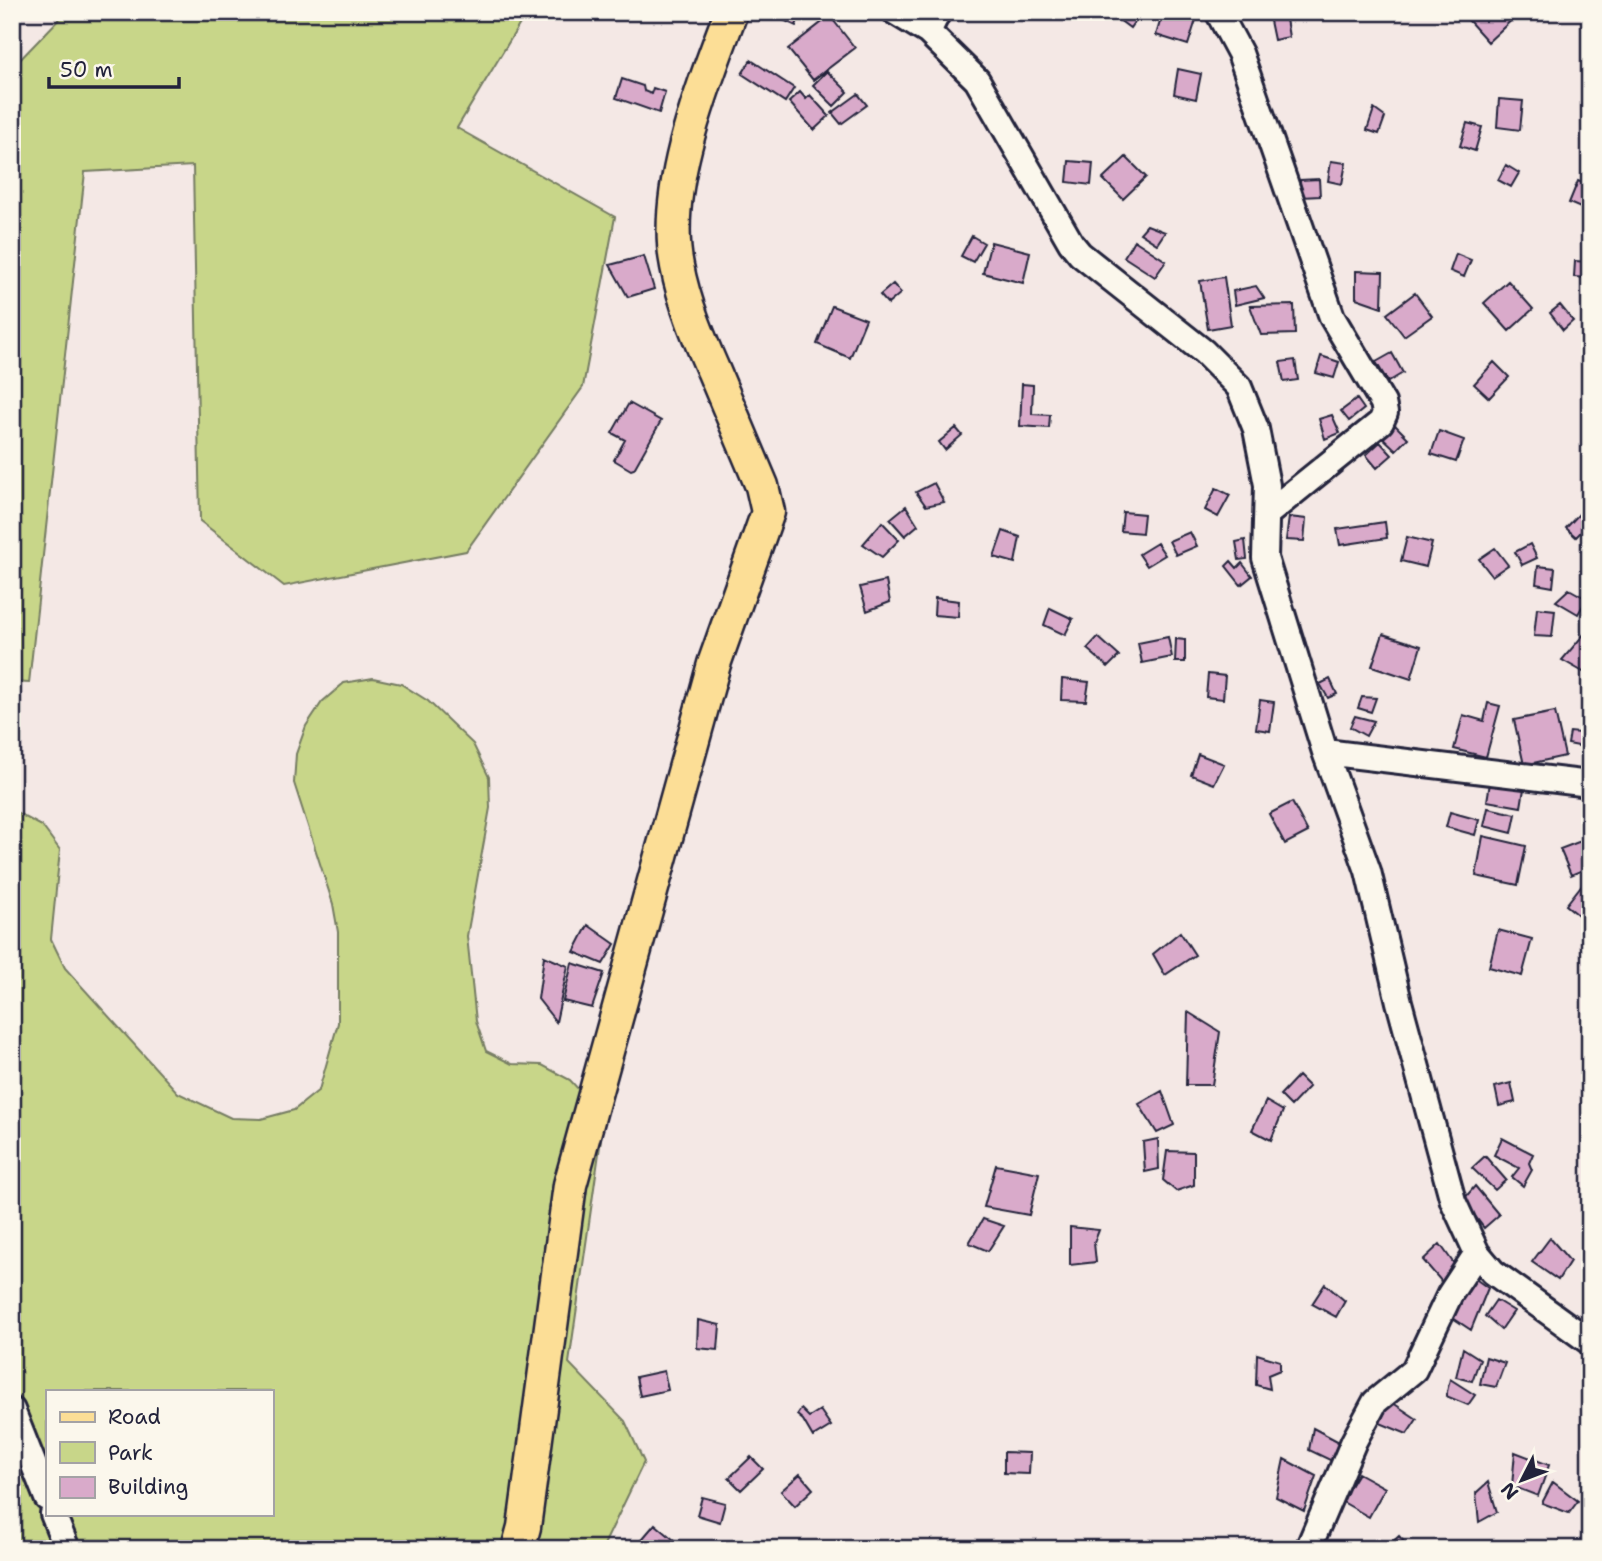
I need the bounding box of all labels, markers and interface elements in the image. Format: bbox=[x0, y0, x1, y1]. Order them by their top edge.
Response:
scale bar bbox=[49, 46, 178, 90]
text: 50 m bbox=[60, 56, 113, 84]
legend bbox=[46, 1390, 273, 1516]
text: Road bbox=[108, 1403, 161, 1431]
text: Park bbox=[108, 1439, 153, 1467]
north arrow bbox=[1486, 1446, 1556, 1516]
text: Building bbox=[108, 1473, 188, 1501]
text: N bbox=[1495, 1477, 1524, 1505]

